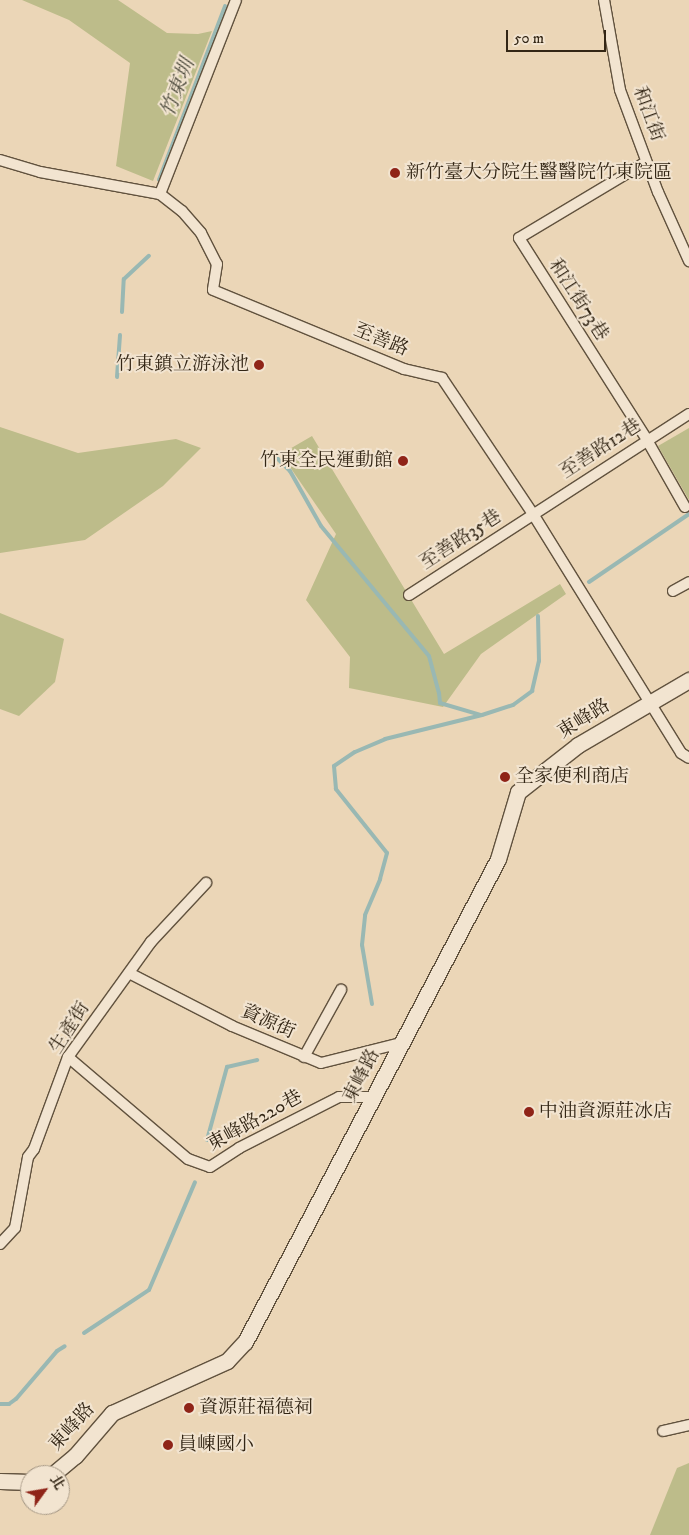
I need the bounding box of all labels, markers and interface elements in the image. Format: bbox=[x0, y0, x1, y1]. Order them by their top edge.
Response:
scale bar bbox=[509, 20, 609, 52]
text: 50 m bbox=[514, 29, 544, 48]
water label: 竹東圳 bbox=[156, 56, 200, 120]
street label: 和江街 bbox=[628, 83, 668, 145]
place label: 新竹臺大分院生醫醫院竹東院區 bbox=[406, 162, 672, 184]
marker: 新竹臺大分院生醫醫院竹東院區 bbox=[388, 166, 402, 180]
street label: 和江街73巷 bbox=[543, 255, 613, 345]
street label: 至善路 bbox=[350, 319, 412, 361]
place label: 竹東鎮立游泳池 bbox=[116, 354, 249, 376]
marker: 竹東鎮立游泳池 bbox=[253, 359, 265, 371]
street label: 至善路12巷 bbox=[556, 414, 646, 484]
place label: 竹東全民運動館 bbox=[260, 450, 393, 472]
marker: 竹東全民運動館 bbox=[397, 455, 409, 467]
street label: 至善路35巷 bbox=[416, 505, 506, 575]
street label: 東峰路 bbox=[554, 694, 614, 744]
place label: 全家便利商店 bbox=[515, 766, 629, 788]
marker: 全家便利商店 bbox=[499, 771, 511, 783]
street label: 生產街 bbox=[45, 998, 95, 1058]
street label: 資源街 bbox=[237, 1000, 299, 1044]
street label: 東峰路 bbox=[339, 1045, 385, 1107]
street label: 東峰路220巷 bbox=[204, 1086, 306, 1156]
place label: 中油資源莊冰店 bbox=[539, 1101, 672, 1123]
marker: 中油資源莊冰店 bbox=[523, 1106, 535, 1118]
place label: 資源莊福德祠 bbox=[199, 1397, 313, 1419]
street label: 東峰路 bbox=[44, 1398, 100, 1456]
marker: 資源莊福德祠 bbox=[183, 1402, 195, 1414]
place label: 員崠國小 bbox=[178, 1434, 254, 1456]
marker: 員崠國小 bbox=[162, 1439, 174, 1451]
north arrow bbox=[20, 1465, 70, 1515]
text: 北 bbox=[46, 1472, 68, 1493]

